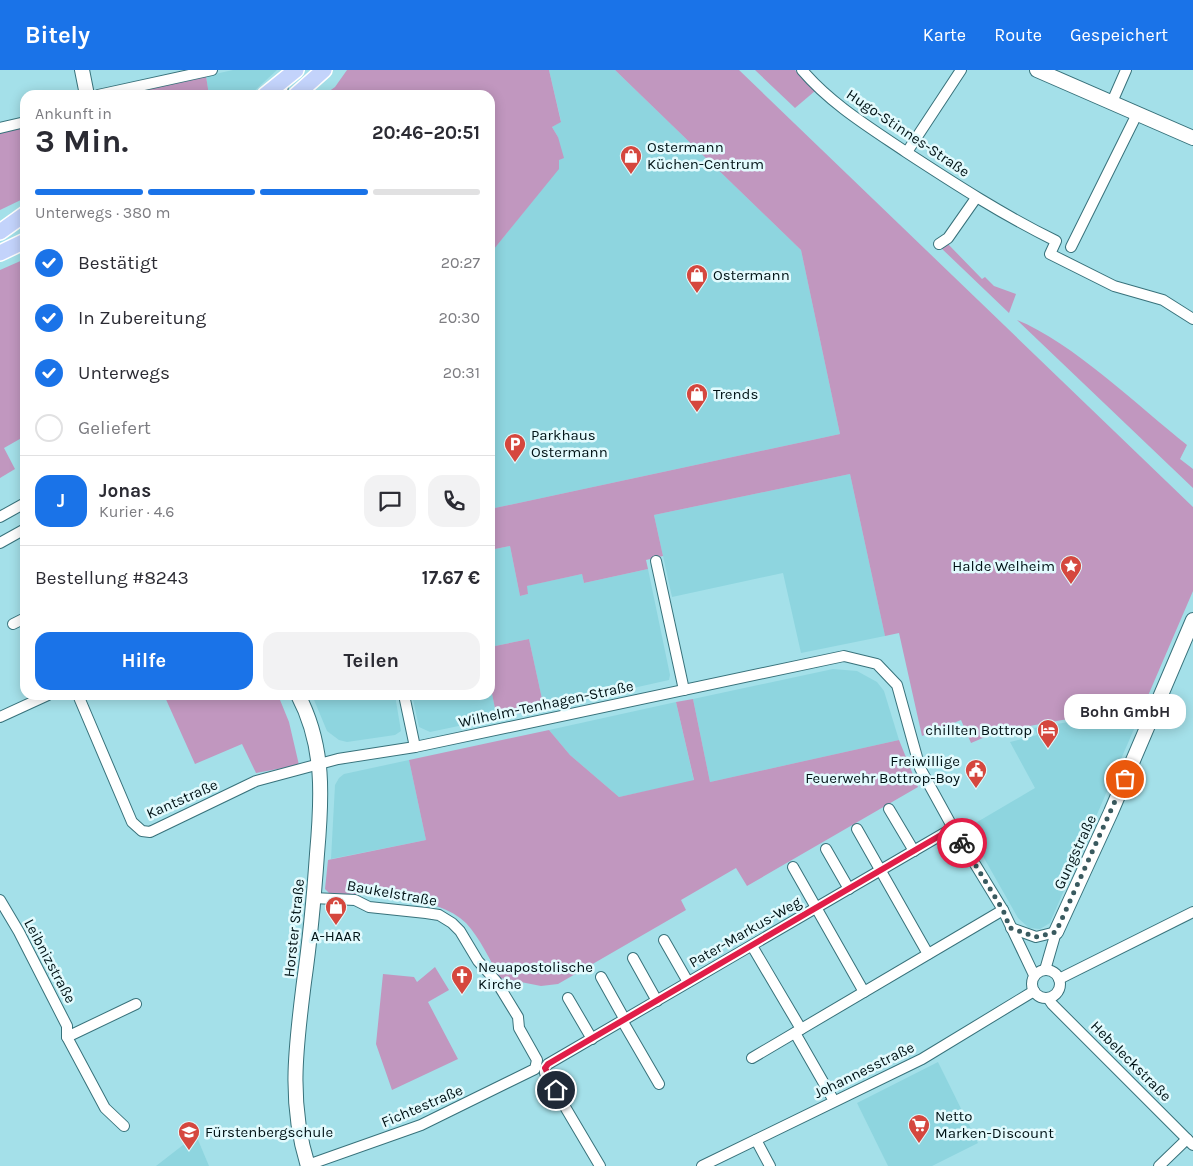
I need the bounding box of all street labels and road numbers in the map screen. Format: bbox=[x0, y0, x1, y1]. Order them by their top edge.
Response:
street label: Hugo-Stinnes-Straße bbox=[843, 85, 973, 181]
street label: Wilhelm-Tenhagen-Straße bbox=[457, 677, 635, 731]
street label: Kantstraße bbox=[144, 775, 220, 823]
street label: Gungstraße bbox=[1050, 812, 1100, 892]
street label: Baukelstraße bbox=[346, 876, 438, 910]
street label: Horster Straße bbox=[280, 878, 308, 978]
street label: Pater-Markus-Weg bbox=[686, 892, 805, 971]
street label: Leibnizstraße bbox=[20, 916, 80, 1006]
street label: Hebeleckstraße bbox=[1087, 1017, 1175, 1105]
street label: Johannesstraße bbox=[811, 1038, 917, 1102]
street label: Fichtestraße bbox=[379, 1081, 465, 1131]

